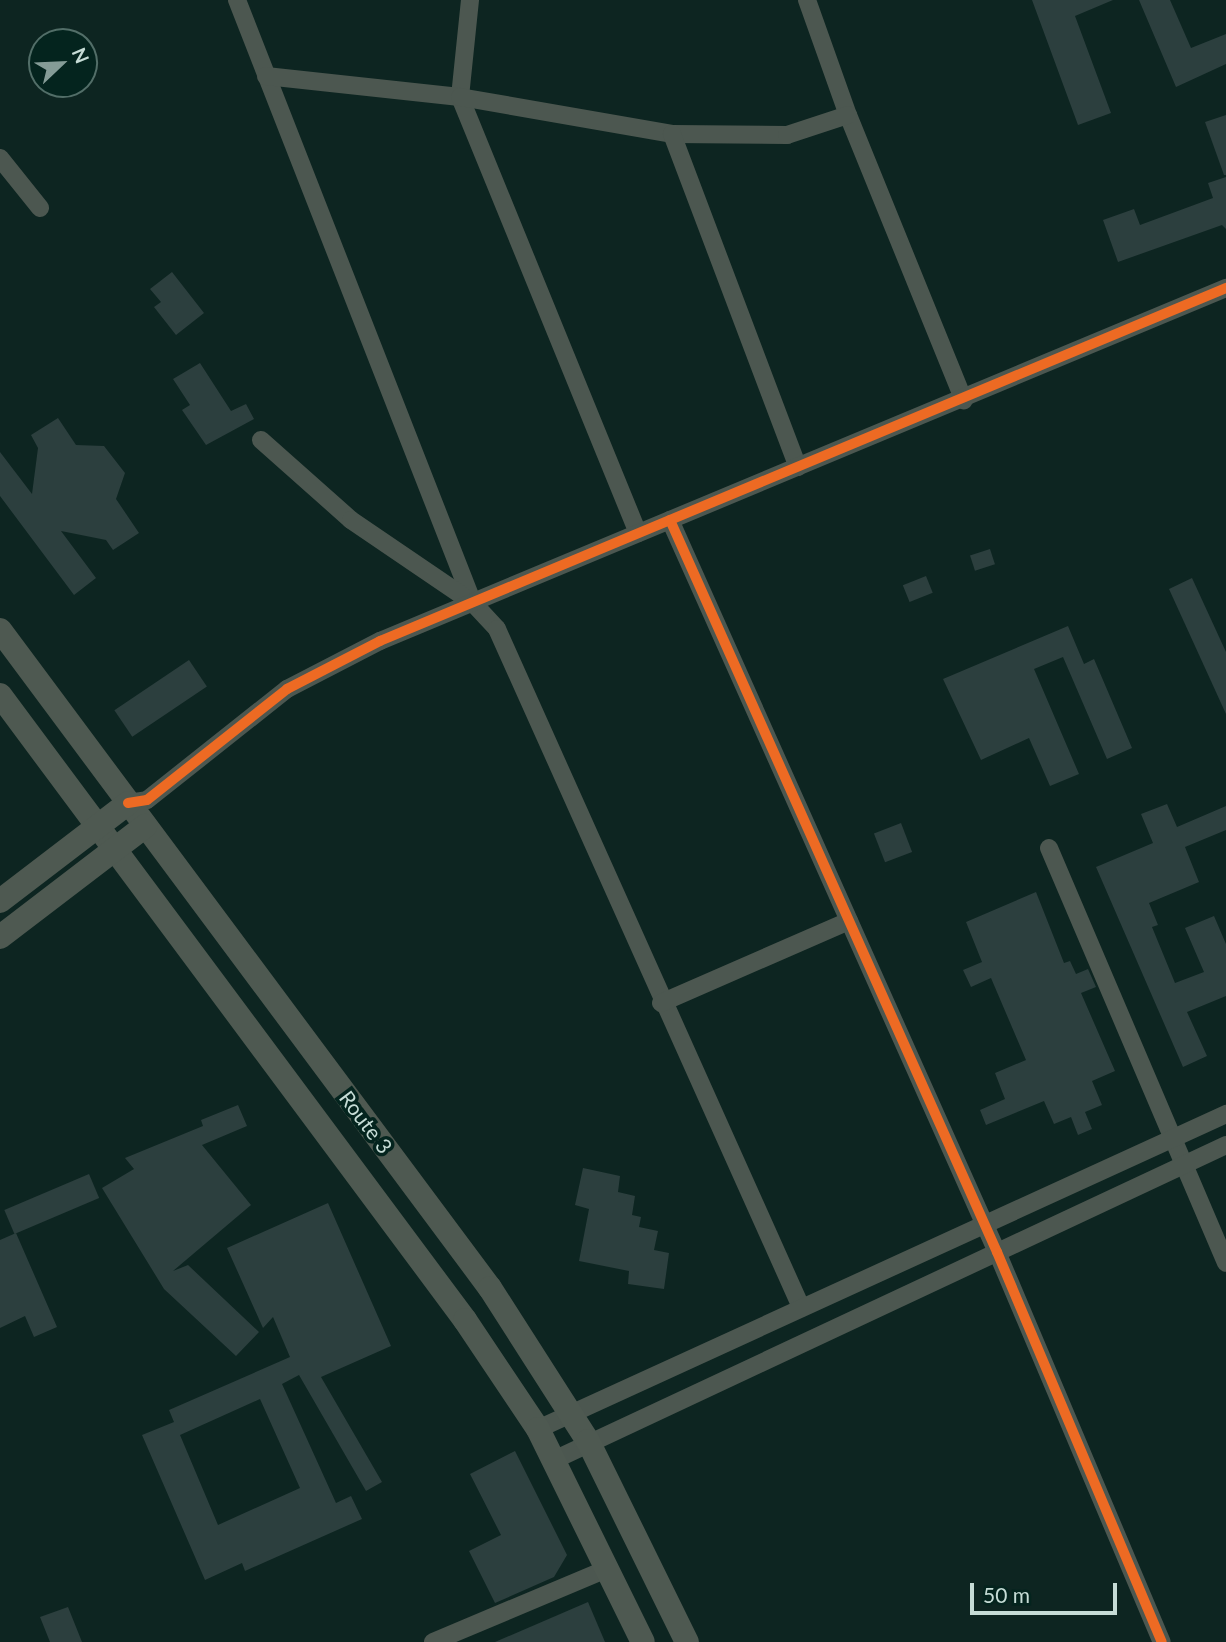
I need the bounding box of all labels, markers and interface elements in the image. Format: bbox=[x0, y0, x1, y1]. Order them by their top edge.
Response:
north arrow bbox=[28, 28, 98, 98]
text: N bbox=[68, 44, 94, 67]
street label: Route 3 bbox=[334, 1086, 398, 1158]
scale bar bbox=[974, 1568, 1121, 1612]
text: 50 m bbox=[983, 1582, 1030, 1607]

